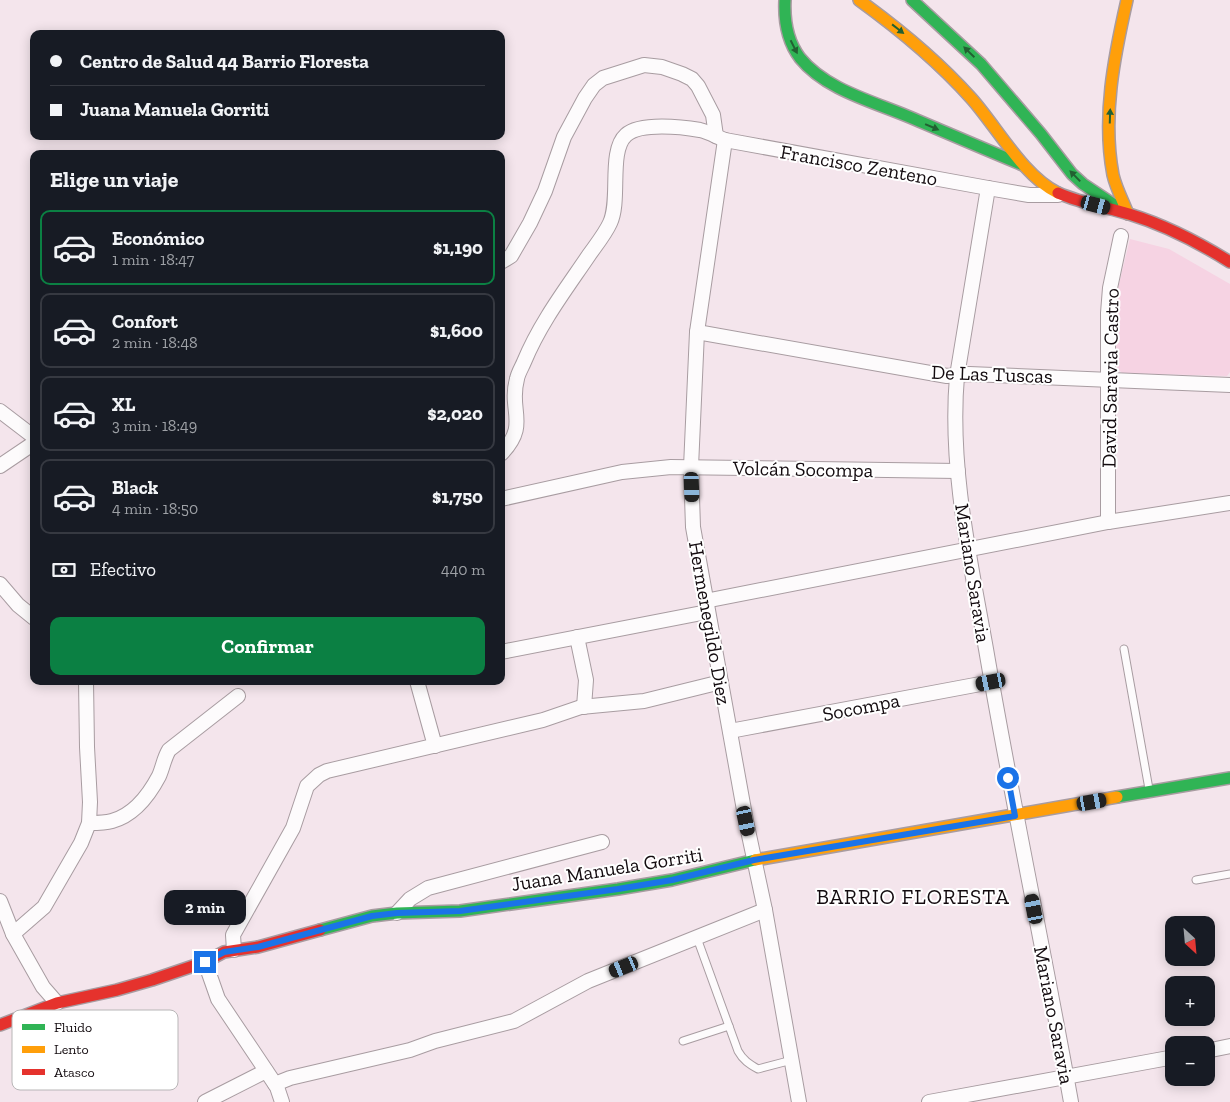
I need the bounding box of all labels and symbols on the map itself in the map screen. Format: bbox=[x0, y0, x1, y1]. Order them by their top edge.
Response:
one-way arrow bbox=[891, 24, 904, 35]
one-way arrow bbox=[790, 40, 798, 54]
one-way arrow bbox=[964, 46, 976, 58]
one-way arrow bbox=[1106, 108, 1114, 124]
one-way arrow bbox=[925, 123, 939, 131]
street label: Francisco Zenteno bbox=[778, 139, 940, 191]
one-way arrow bbox=[1069, 170, 1081, 182]
car bbox=[1079, 194, 1112, 216]
street label: David Saravia Castro bbox=[1096, 288, 1124, 468]
street label: De Las Tuscas bbox=[931, 360, 1053, 388]
street label: Volcán Socompa bbox=[732, 456, 874, 482]
car bbox=[683, 472, 700, 502]
street label: Mariano Saravia bbox=[950, 502, 996, 645]
street label: Hermenegildo Diez bbox=[684, 539, 736, 707]
car bbox=[974, 672, 1007, 692]
street label: Socompa bbox=[820, 688, 902, 726]
route start bbox=[997, 767, 1019, 789]
car bbox=[1075, 792, 1108, 812]
car bbox=[735, 805, 756, 837]
street label: Juana Manuela Gorriti bbox=[510, 842, 705, 896]
district label: BARRIO FLORESTA bbox=[816, 884, 1010, 909]
callout: 2 min bbox=[164, 890, 246, 924]
car bbox=[1023, 893, 1044, 925]
north arrow bbox=[1165, 916, 1215, 966]
street label: Mariano Saravia bbox=[1029, 944, 1079, 1087]
route end bbox=[194, 951, 216, 973]
car bbox=[607, 954, 640, 980]
legend bbox=[12, 1010, 178, 1090]
text: Fluido bbox=[54, 1019, 92, 1036]
text: Lento bbox=[54, 1041, 89, 1058]
text: Atasco bbox=[54, 1064, 95, 1081]

